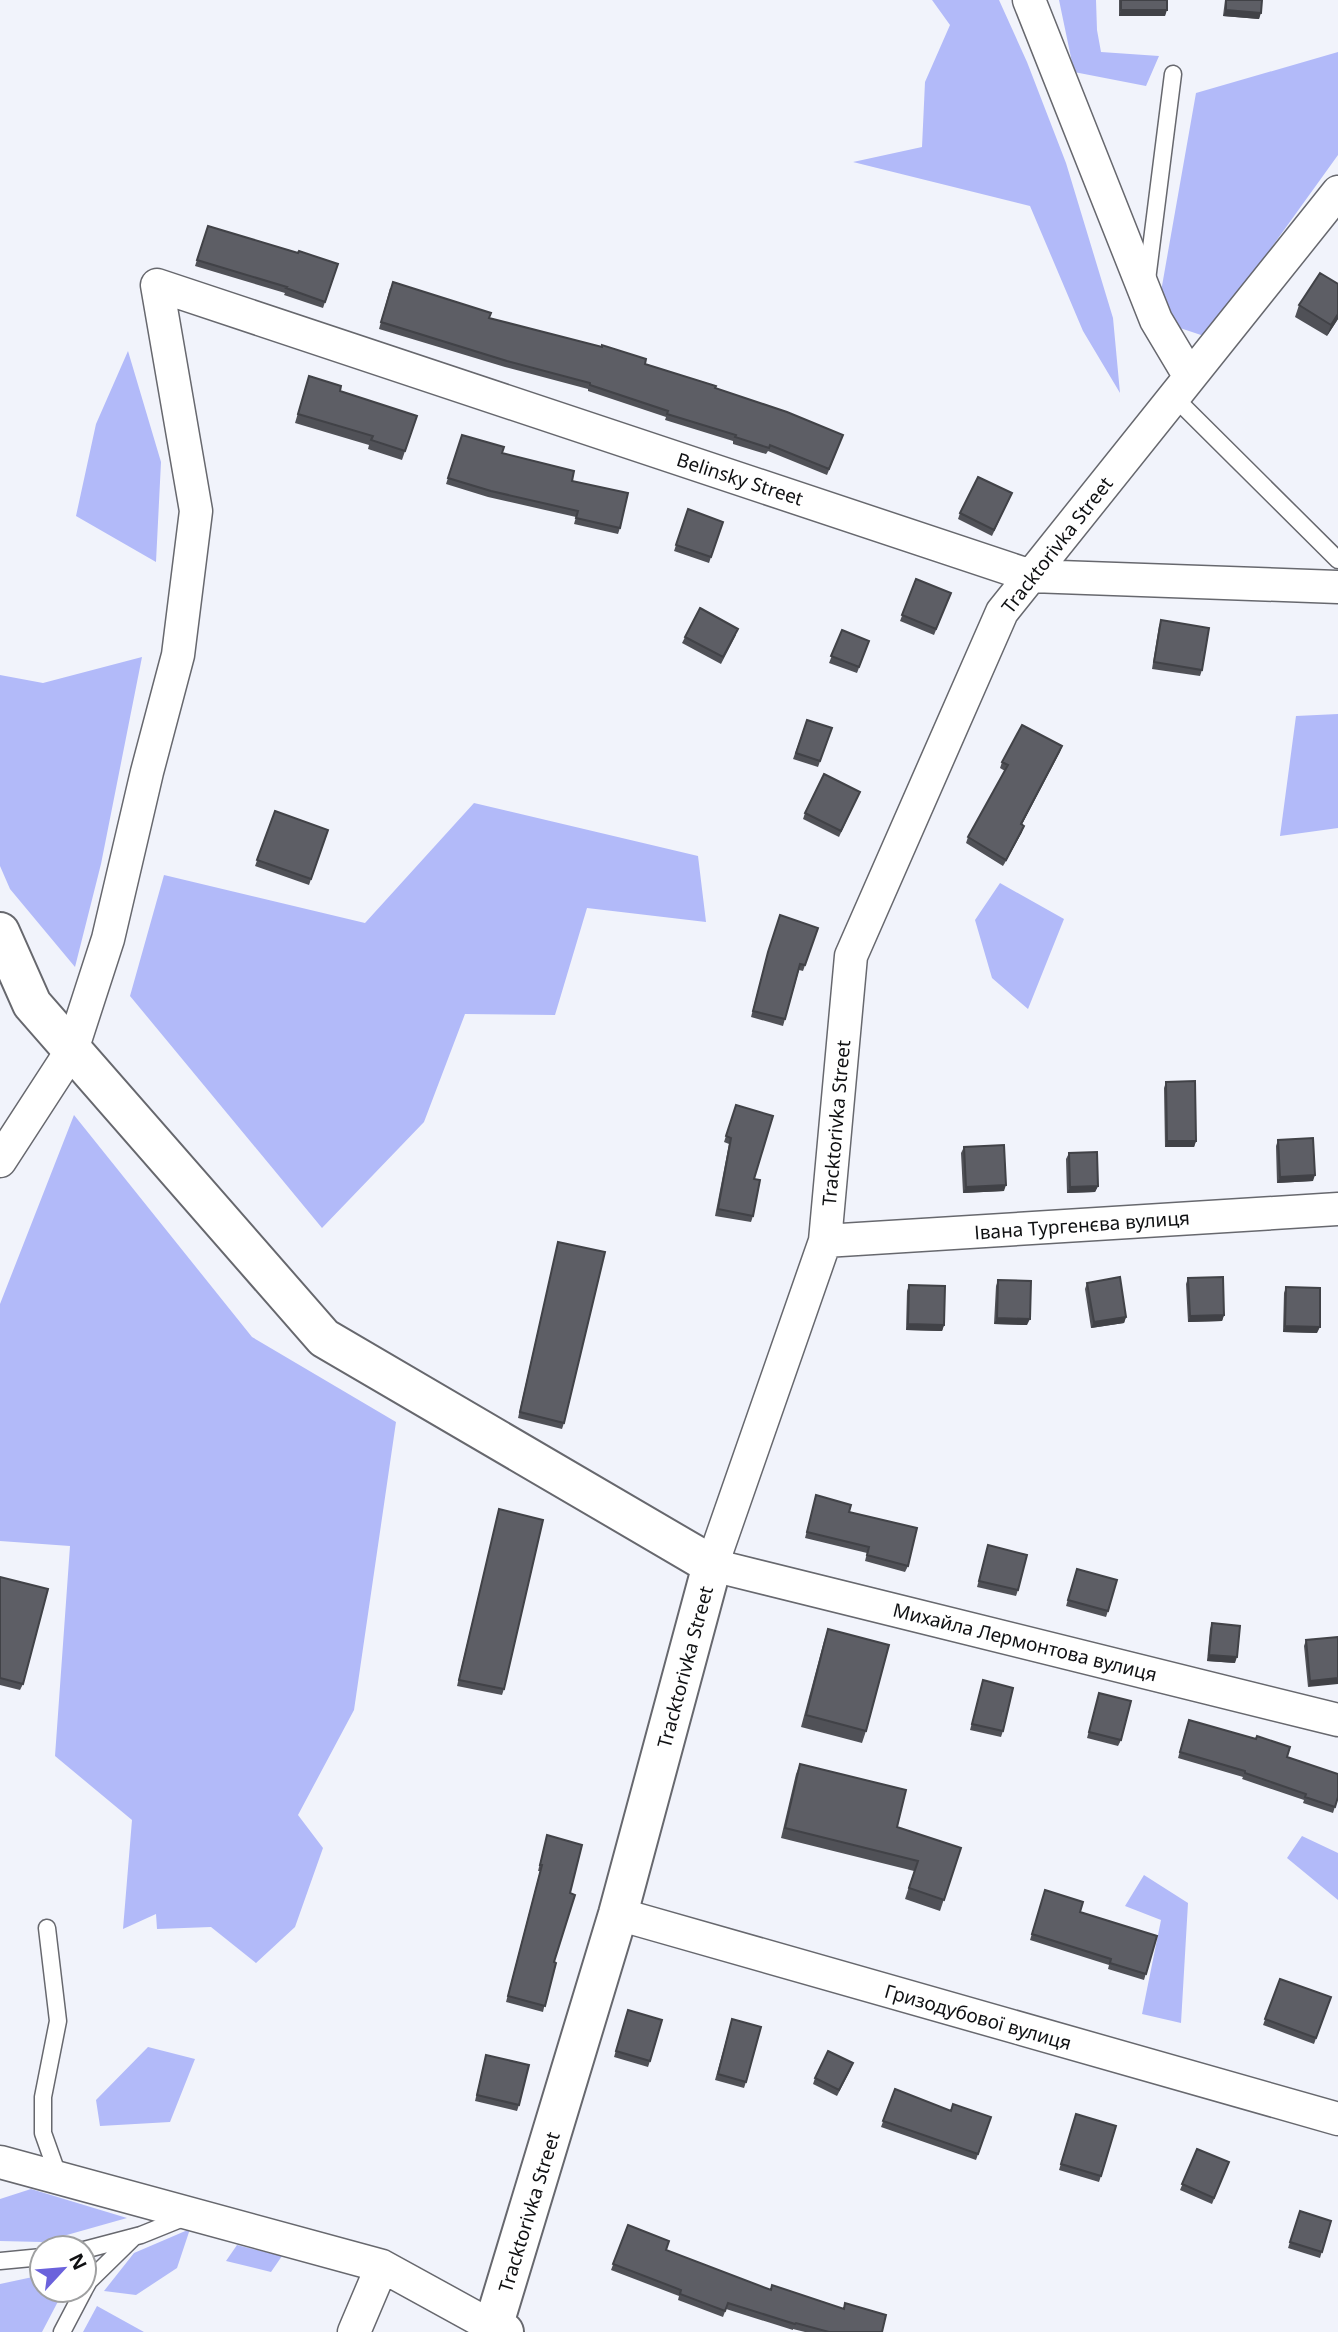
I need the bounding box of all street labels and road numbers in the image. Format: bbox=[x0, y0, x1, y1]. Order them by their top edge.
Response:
street label: Belinsky Street bbox=[673, 446, 807, 512]
street label: Tracktorivka Street bbox=[995, 471, 1119, 619]
street label: Tracktorivka Street bbox=[816, 1039, 856, 1207]
street label: Івана Тургенєва вулиця bbox=[973, 1205, 1191, 1245]
street label: Tracktorivka Street bbox=[651, 1583, 719, 1751]
street label: Михайла Лермонтова вулиця bbox=[890, 1597, 1160, 1687]
street label: Гризодубової вулиця bbox=[882, 1978, 1074, 2056]
street label: Tracktorivka Street bbox=[492, 2128, 566, 2295]

